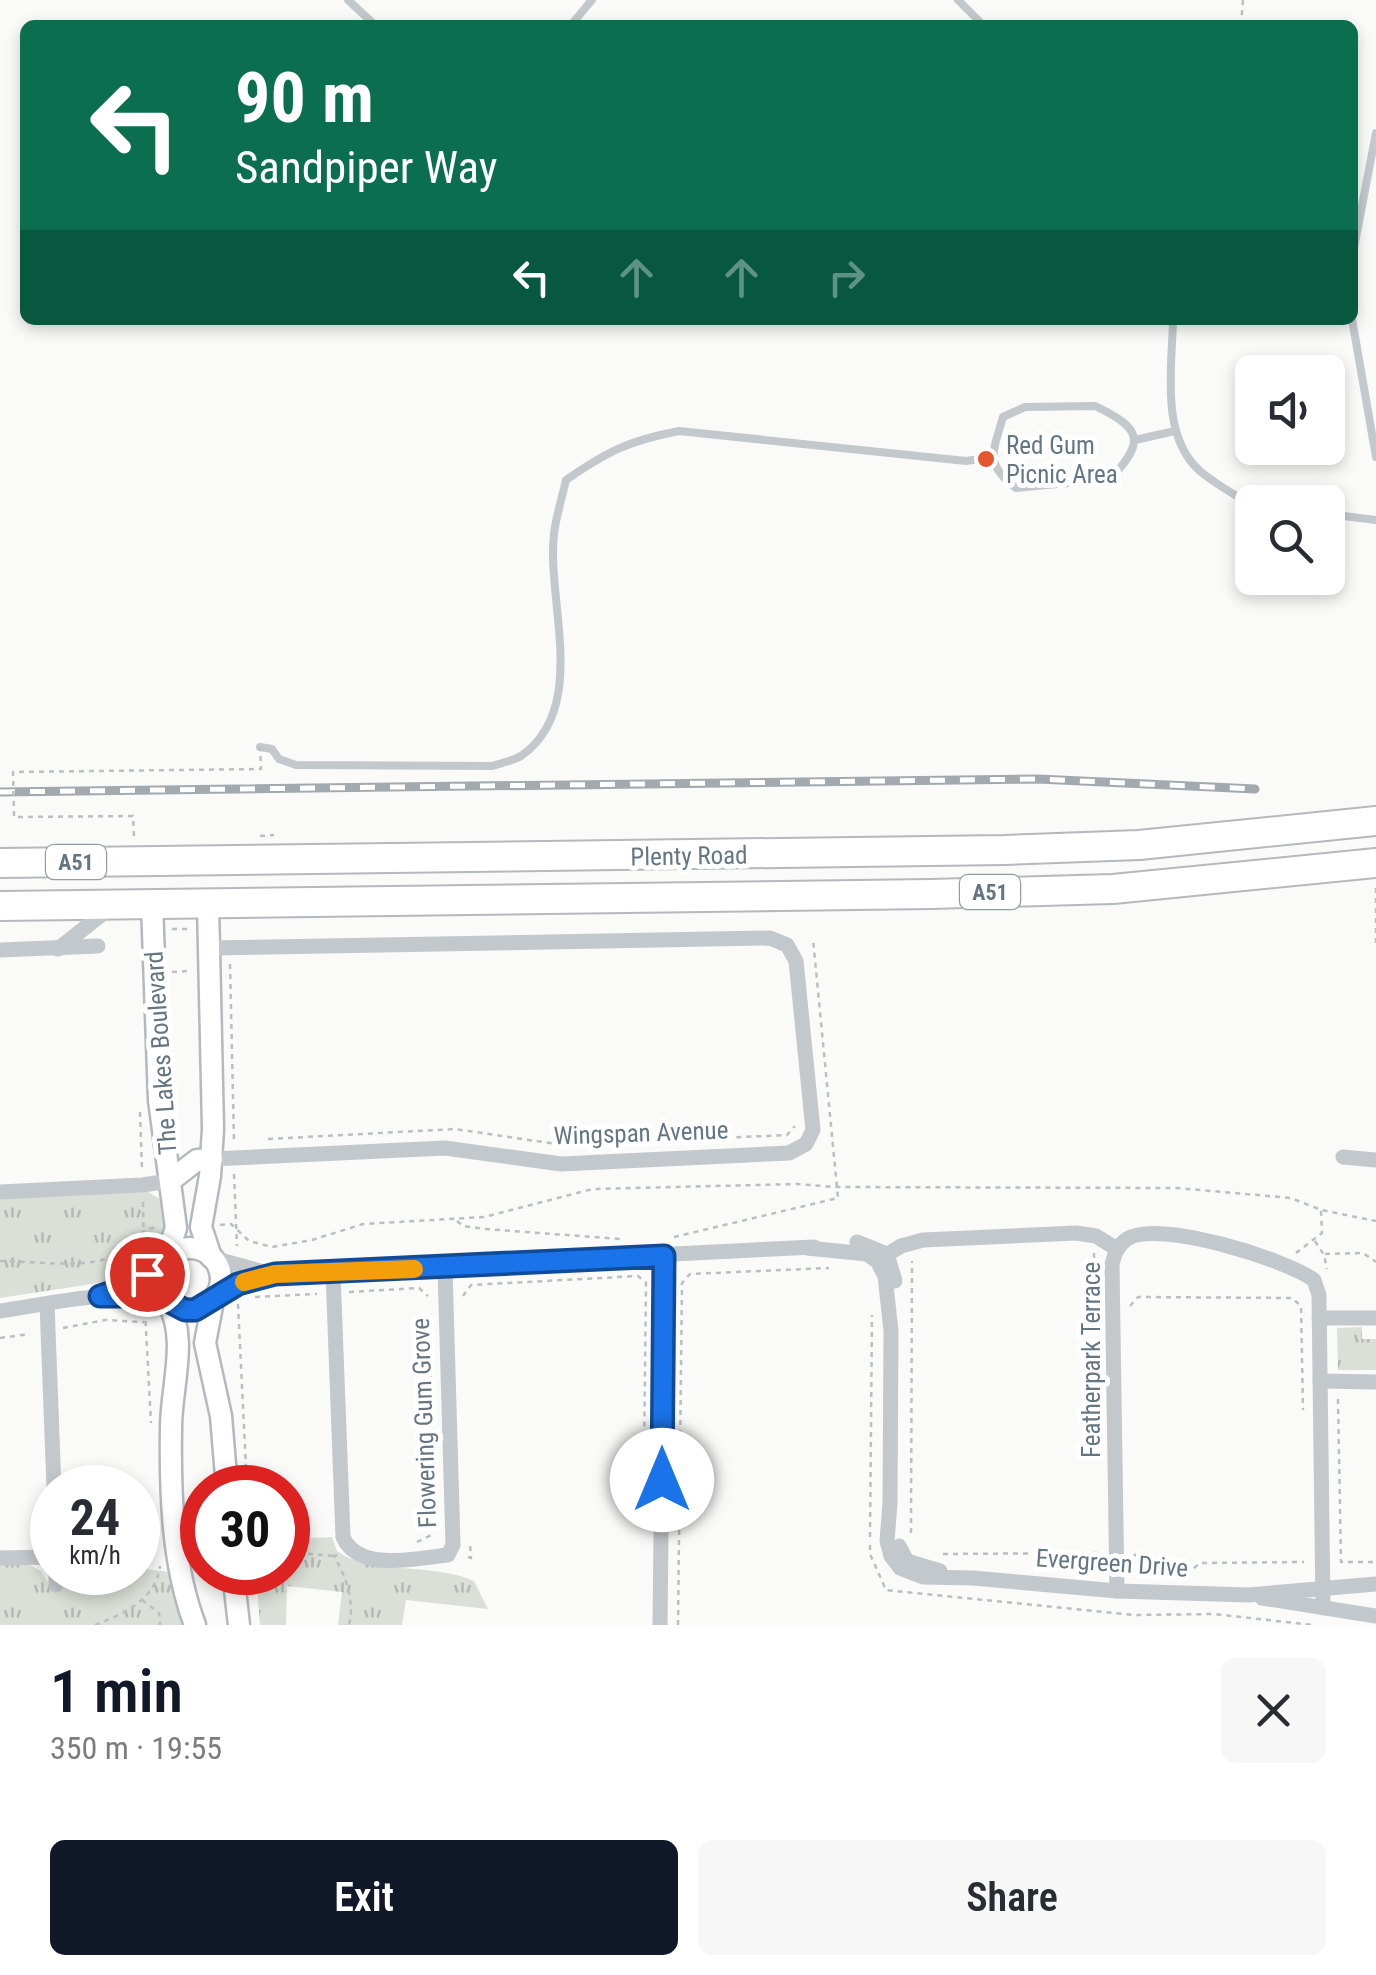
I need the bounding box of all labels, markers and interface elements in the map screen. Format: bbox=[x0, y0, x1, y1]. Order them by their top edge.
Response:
text: 90 m bbox=[235, 57, 374, 139]
icon: left bbox=[70, 60, 200, 190]
text: Sandpiper Way bbox=[235, 141, 497, 194]
icon: left bbox=[504, 250, 559, 305]
icon: ahead bbox=[609, 250, 664, 305]
icon: ahead bbox=[714, 250, 769, 305]
icon: right bbox=[819, 250, 874, 305]
map controls bbox=[1235, 355, 1345, 595]
button: sound bbox=[1235, 355, 1345, 465]
place label: Red Gum Picnic Area bbox=[1006, 431, 1118, 489]
marker: Red Gum Picnic Area bbox=[975, 448, 997, 470]
button: search bbox=[1235, 485, 1345, 595]
street label: Plenty Road bbox=[630, 840, 748, 872]
road number: A51 bbox=[46, 845, 106, 879]
road number: A51 bbox=[960, 875, 1020, 909]
street label: The Lakes Boulevard bbox=[139, 950, 183, 1156]
street label: Wingspan Avenue bbox=[553, 1115, 729, 1151]
pin bbox=[105, 1232, 190, 1317]
icon: arrive bbox=[120, 1247, 175, 1302]
street label: Featherpark Terrace bbox=[1077, 1262, 1106, 1458]
street label: Flowering Gum Grove bbox=[406, 1318, 442, 1528]
position arrow bbox=[610, 1428, 714, 1532]
speed limit sign: 30 bbox=[180, 1465, 310, 1595]
text: 24 bbox=[70, 1489, 120, 1547]
text: km/h bbox=[69, 1541, 121, 1570]
street label: Evergreen Drive bbox=[1035, 1543, 1189, 1583]
text: 1 min bbox=[50, 1656, 183, 1727]
button: close bbox=[1221, 1658, 1326, 1763]
text: 350 m · 19:55 bbox=[50, 1729, 222, 1767]
button: Exit bbox=[50, 1840, 678, 1955]
button: Share bbox=[698, 1840, 1326, 1955]

